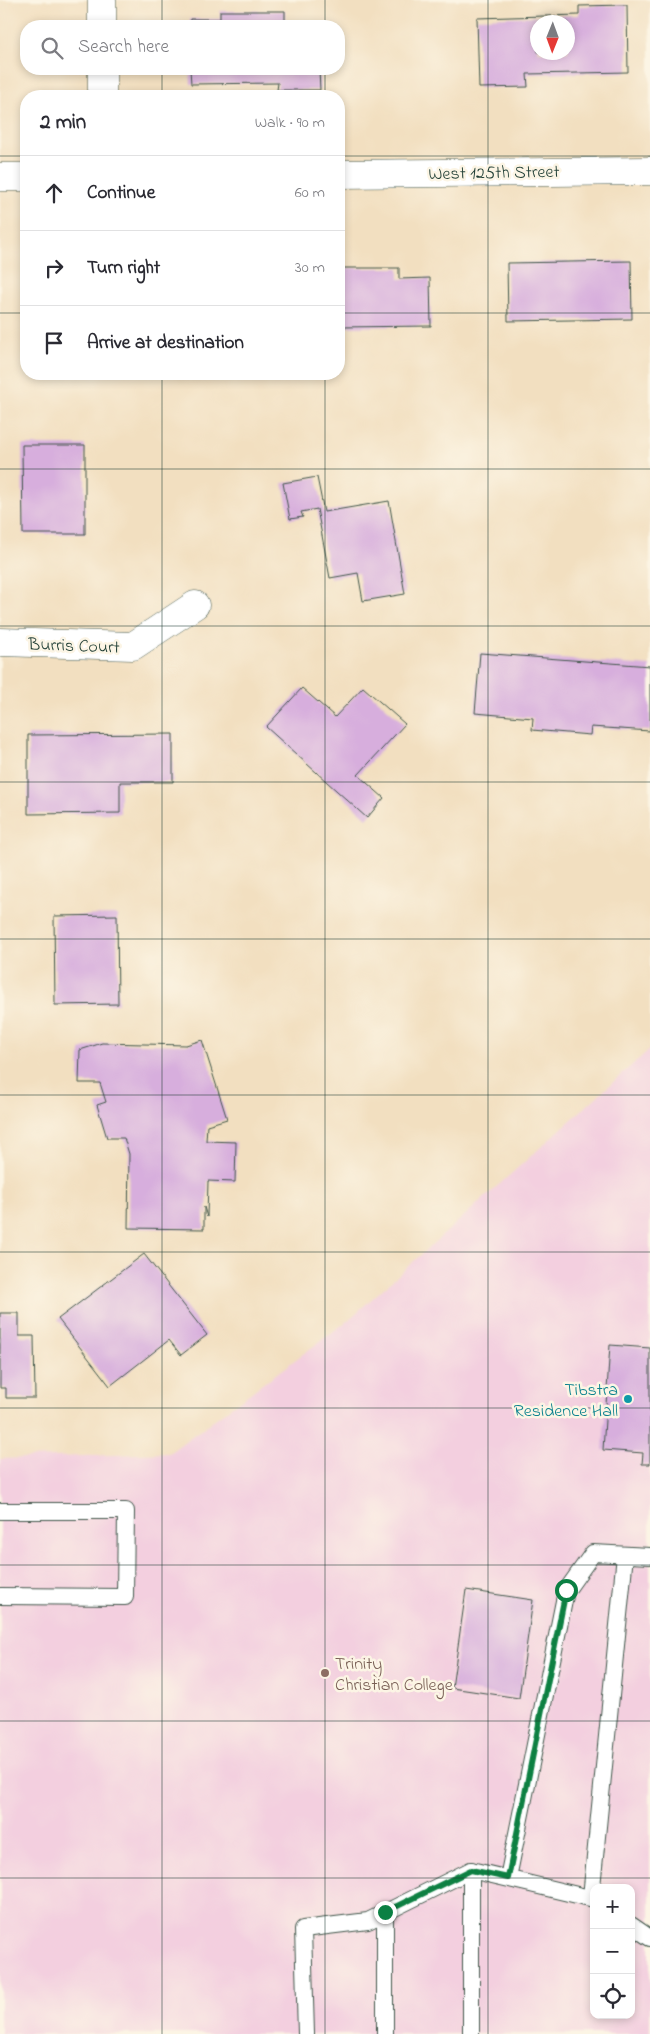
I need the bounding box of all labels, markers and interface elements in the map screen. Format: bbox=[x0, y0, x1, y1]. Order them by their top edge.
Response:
north arrow bbox=[530, 15, 575, 60]
search box bbox=[20, 20, 345, 75]
icon: search bbox=[38, 34, 66, 62]
text: Search here bbox=[78, 34, 169, 61]
text: 2 min bbox=[40, 108, 86, 138]
text: Walk · 90 m bbox=[255, 111, 325, 135]
street label: West 125th Street bbox=[428, 160, 560, 188]
icon: ahead bbox=[40, 179, 68, 207]
text: Continue bbox=[87, 180, 155, 207]
text: 60 m bbox=[295, 181, 325, 205]
icon: right bbox=[40, 254, 68, 282]
text: Turn right bbox=[87, 255, 160, 282]
text: 30 m bbox=[295, 256, 325, 280]
icon: arrive bbox=[40, 329, 68, 357]
text: Arrive at destination bbox=[87, 330, 244, 357]
street label: Burris Court bbox=[27, 632, 120, 662]
place label: Tibstra Residence Hall bbox=[514, 1378, 618, 1425]
marker: Tibstra Residence Hall bbox=[622, 1393, 634, 1405]
route start bbox=[555, 1579, 578, 1602]
place label: Trinity Christian College bbox=[335, 1652, 454, 1700]
marker: Trinity Christian College bbox=[319, 1667, 331, 1679]
map controls bbox=[590, 1884, 635, 2019]
button: + bbox=[590, 1884, 635, 1929]
route end bbox=[374, 1901, 397, 1924]
button: − bbox=[590, 1929, 635, 1974]
button: locate bbox=[590, 1974, 635, 2019]

